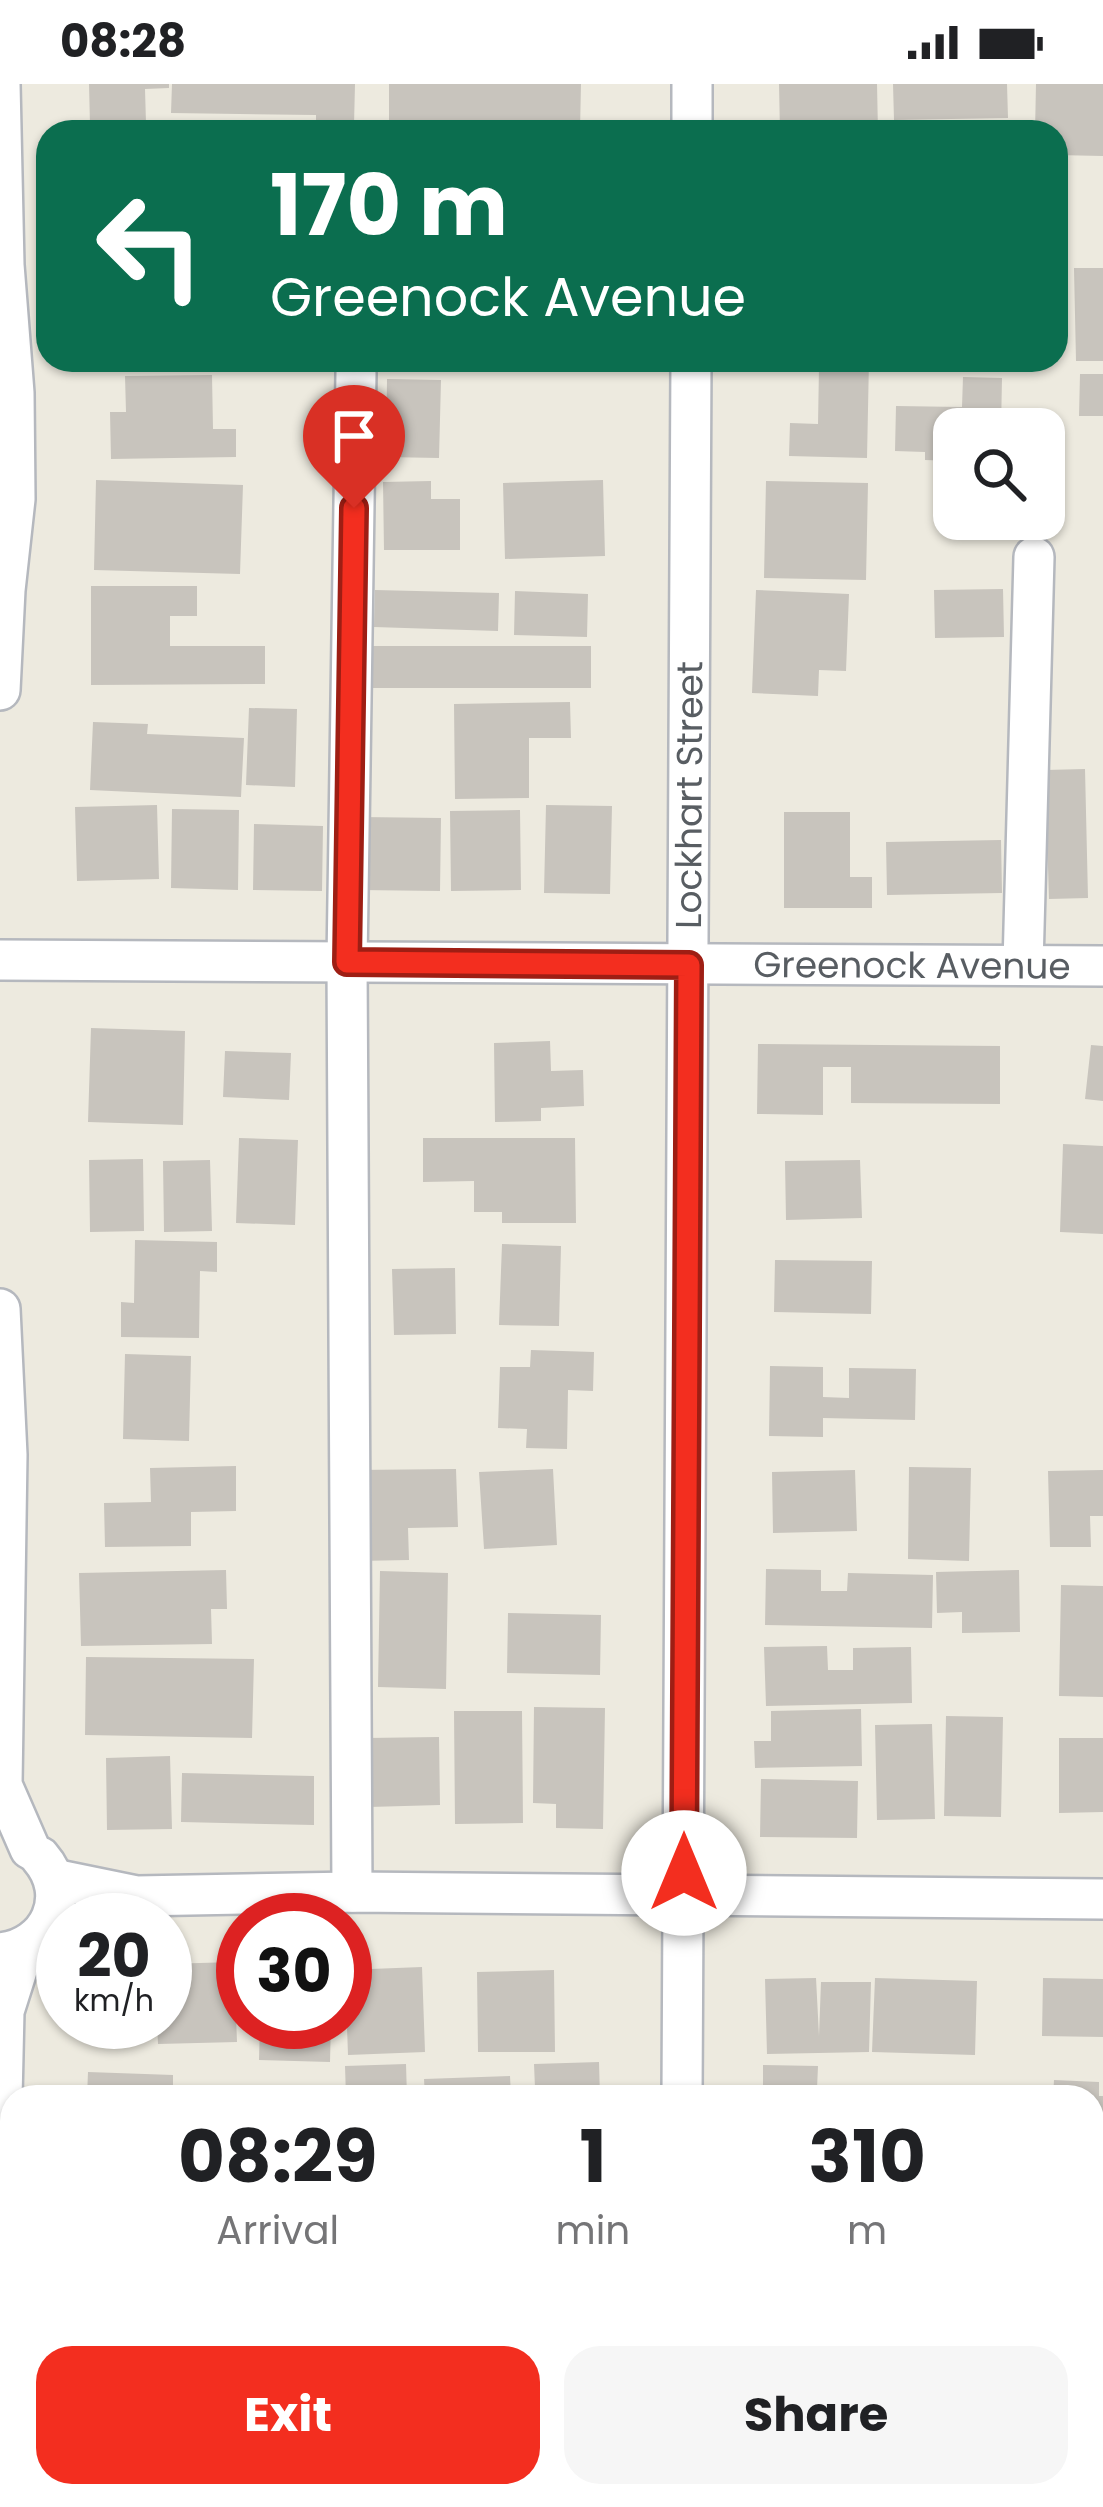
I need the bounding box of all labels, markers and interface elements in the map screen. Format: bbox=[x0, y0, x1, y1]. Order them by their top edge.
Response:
text: 08:28 bbox=[60, 10, 186, 73]
text: 170 m bbox=[270, 147, 508, 264]
icon: left bbox=[72, 168, 228, 324]
text: Greenock Avenue bbox=[270, 259, 746, 335]
pin bbox=[303, 385, 405, 508]
icon: arrive bbox=[321, 403, 387, 469]
map controls bbox=[933, 408, 1065, 540]
button: search bbox=[933, 408, 1065, 540]
street label: Lockhart Street bbox=[663, 661, 715, 929]
street label: Greenock Avenue bbox=[753, 939, 1071, 991]
position arrow bbox=[621, 1810, 747, 1936]
speed limit sign: 30 bbox=[216, 1893, 372, 2049]
text: 20 bbox=[77, 1914, 151, 1998]
text: km/h bbox=[74, 1979, 154, 2022]
text: 08:29 bbox=[178, 2106, 378, 2207]
text: 1 bbox=[579, 2106, 606, 2207]
text: 310 bbox=[808, 2106, 926, 2207]
text: Arrival bbox=[216, 2203, 339, 2258]
text: min bbox=[556, 2203, 630, 2258]
text: m bbox=[847, 2203, 887, 2258]
button: Exit bbox=[36, 2346, 540, 2484]
button: Share bbox=[564, 2346, 1068, 2484]

